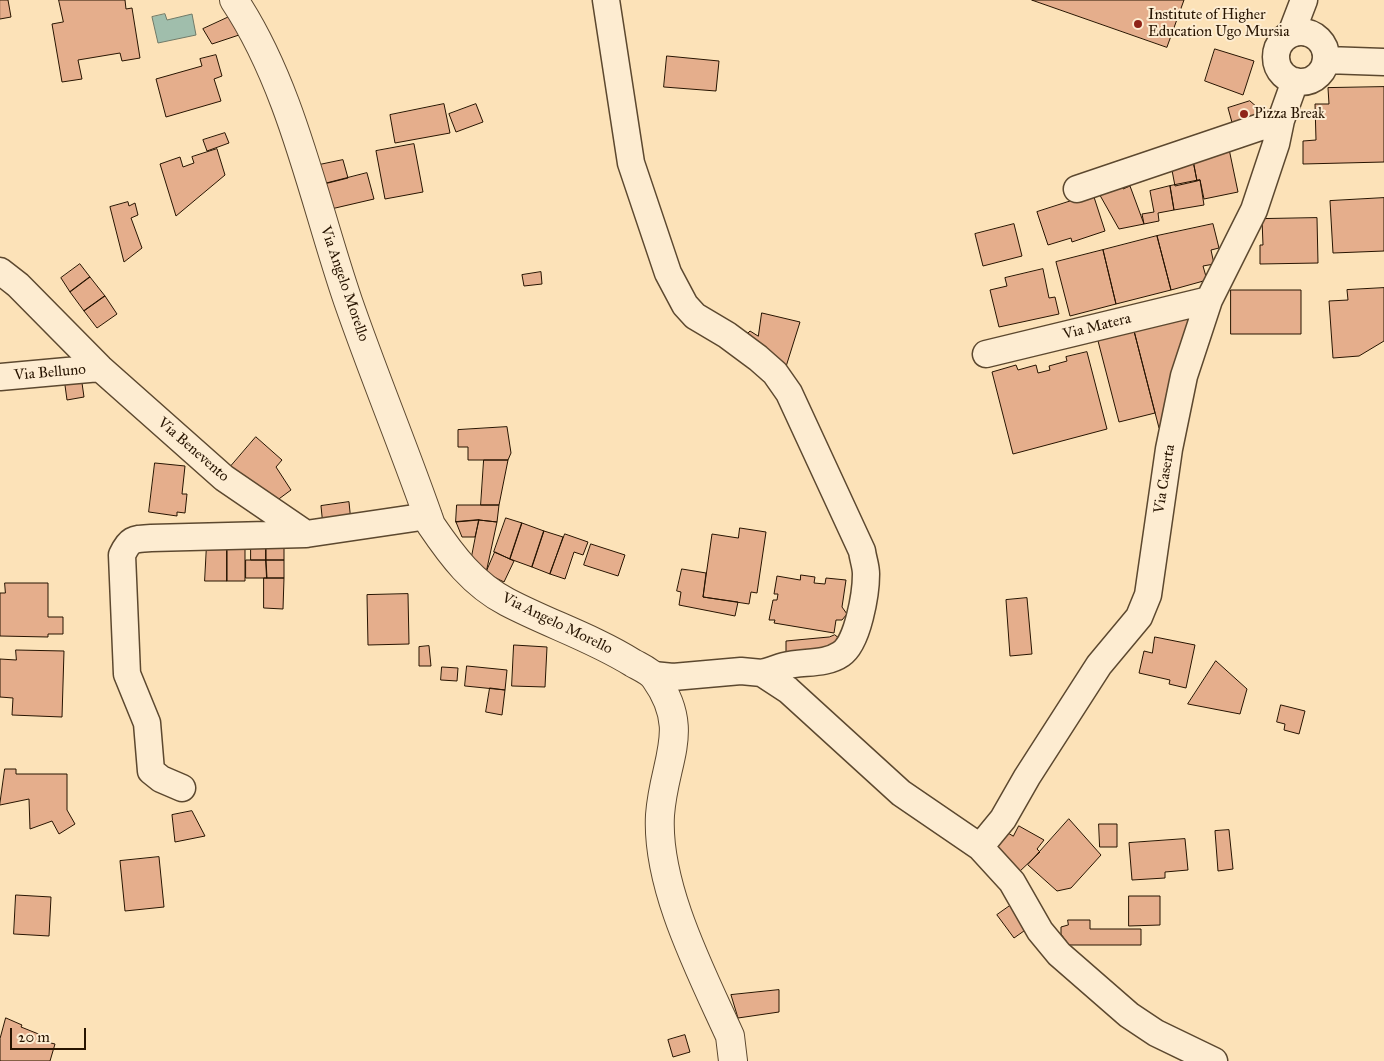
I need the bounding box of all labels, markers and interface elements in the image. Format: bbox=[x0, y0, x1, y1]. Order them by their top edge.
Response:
place label: Institute of Higher Education Ugo Mursia bbox=[1148, 6, 1290, 41]
marker: Institute of Higher Education Ugo Mursia bbox=[1132, 18, 1144, 30]
place label: Pizza Break bbox=[1254, 105, 1325, 123]
marker: Pizza Break bbox=[1238, 108, 1250, 120]
street label: Via Angelo Morello bbox=[316, 224, 372, 344]
street label: Via Matera bbox=[1061, 310, 1133, 344]
street label: Via Belluno bbox=[13, 361, 87, 385]
street label: Via Benevento bbox=[154, 414, 232, 486]
street label: Via Caserta bbox=[1151, 443, 1179, 515]
street label: Via Angelo Morello bbox=[499, 589, 615, 659]
scale bar bbox=[12, 1018, 89, 1050]
text: 20 m bbox=[18, 1028, 50, 1046]

